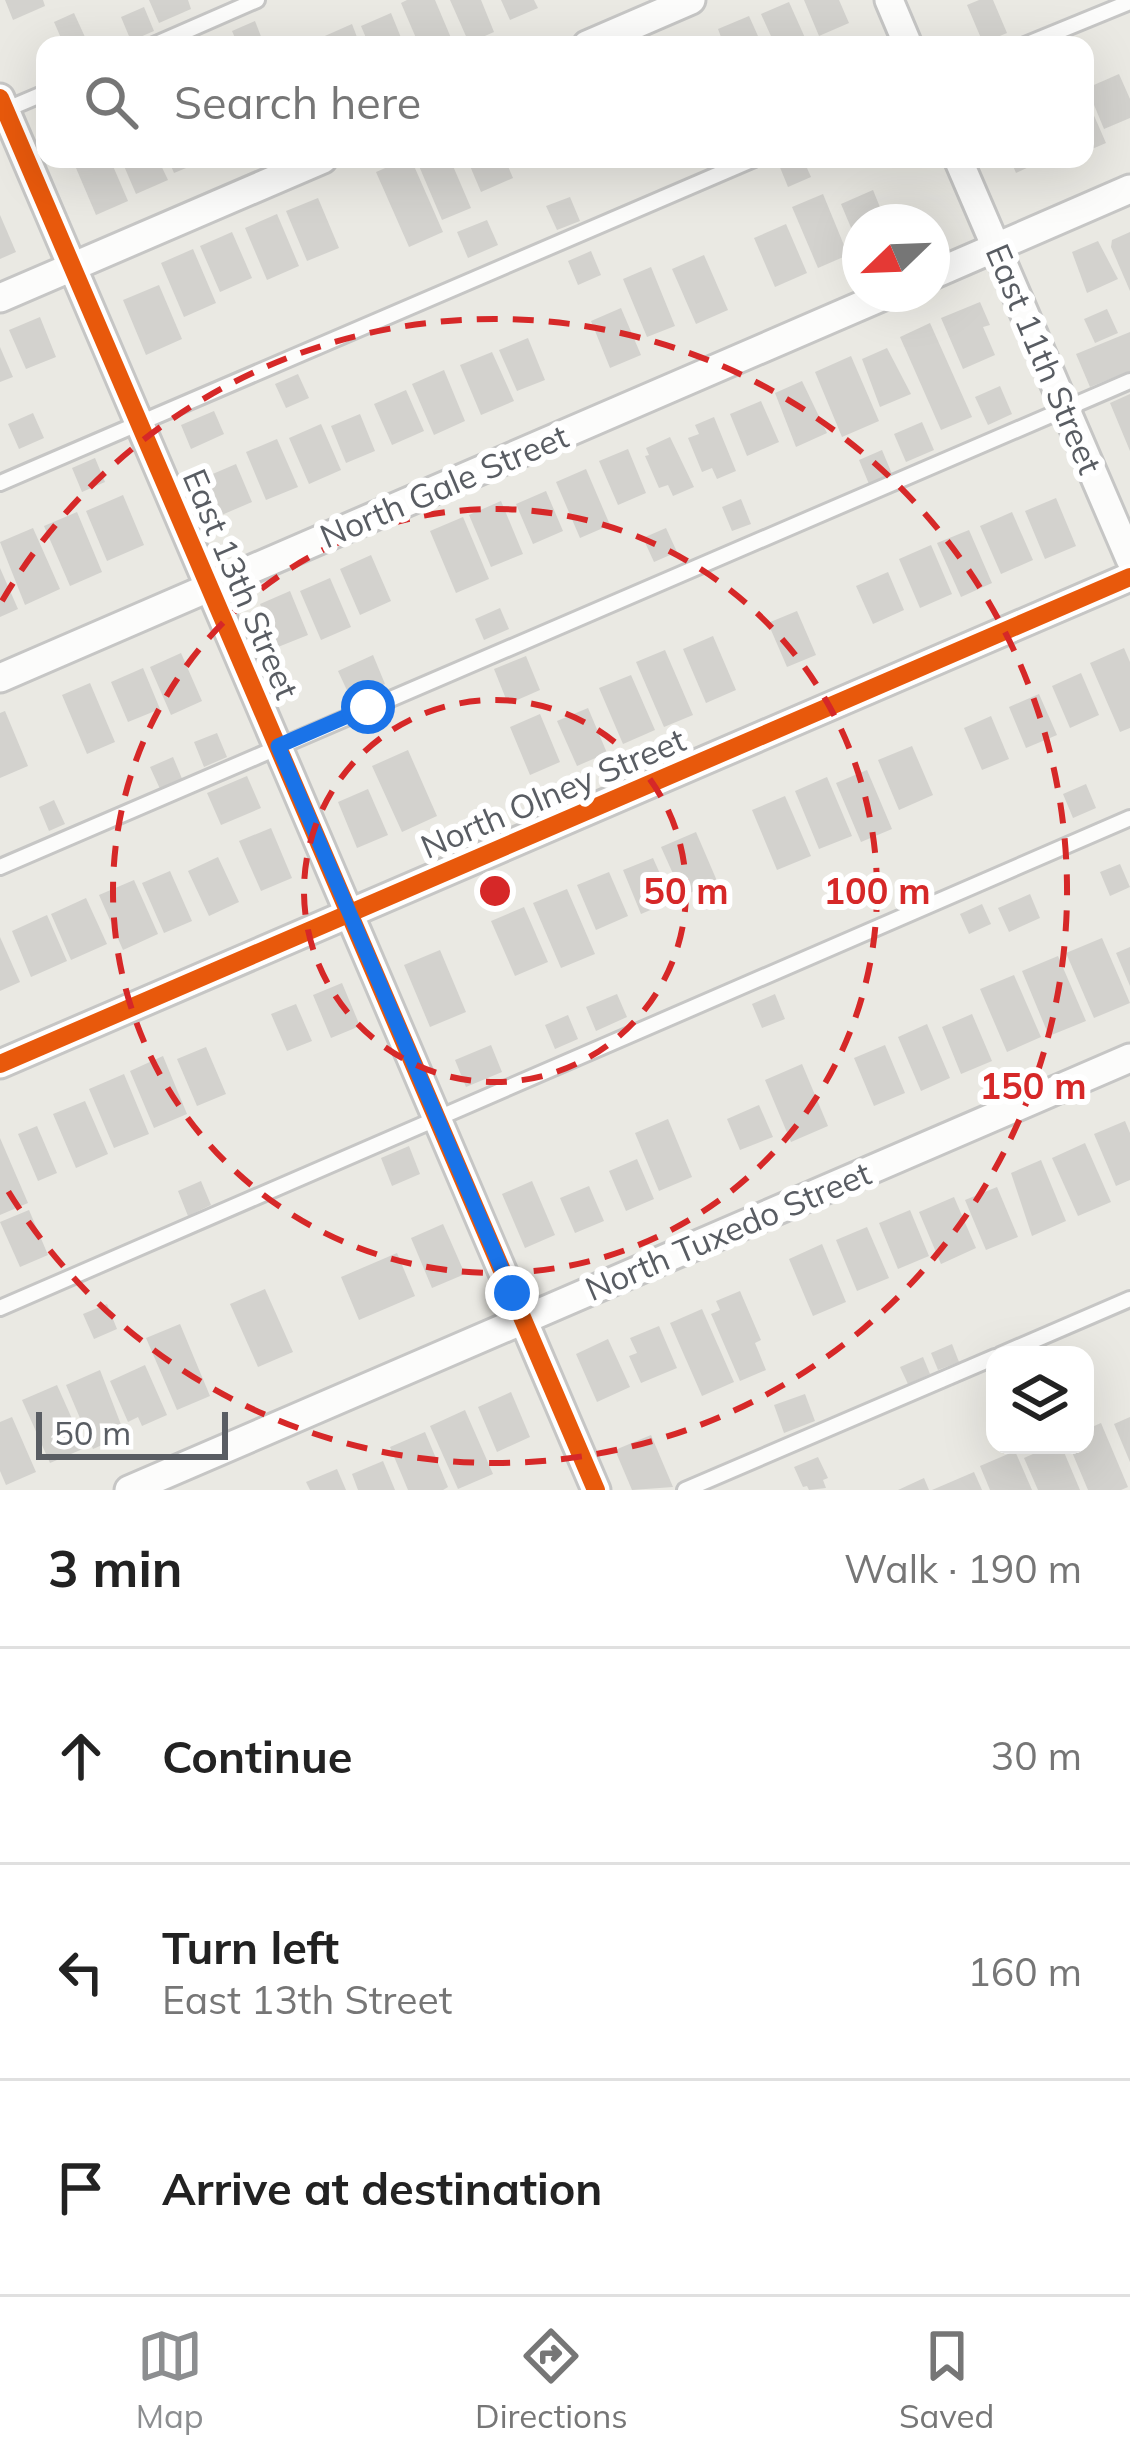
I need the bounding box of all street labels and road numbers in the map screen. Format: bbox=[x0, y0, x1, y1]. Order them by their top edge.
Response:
street label: East 11th Street bbox=[978, 238, 1111, 480]
street label: North Gale Street bbox=[314, 415, 574, 556]
street label: East 13th Street bbox=[175, 463, 308, 705]
street label: North Olney Street bbox=[414, 718, 691, 867]
street label: North Tuxedo Street bbox=[579, 1152, 877, 1309]

